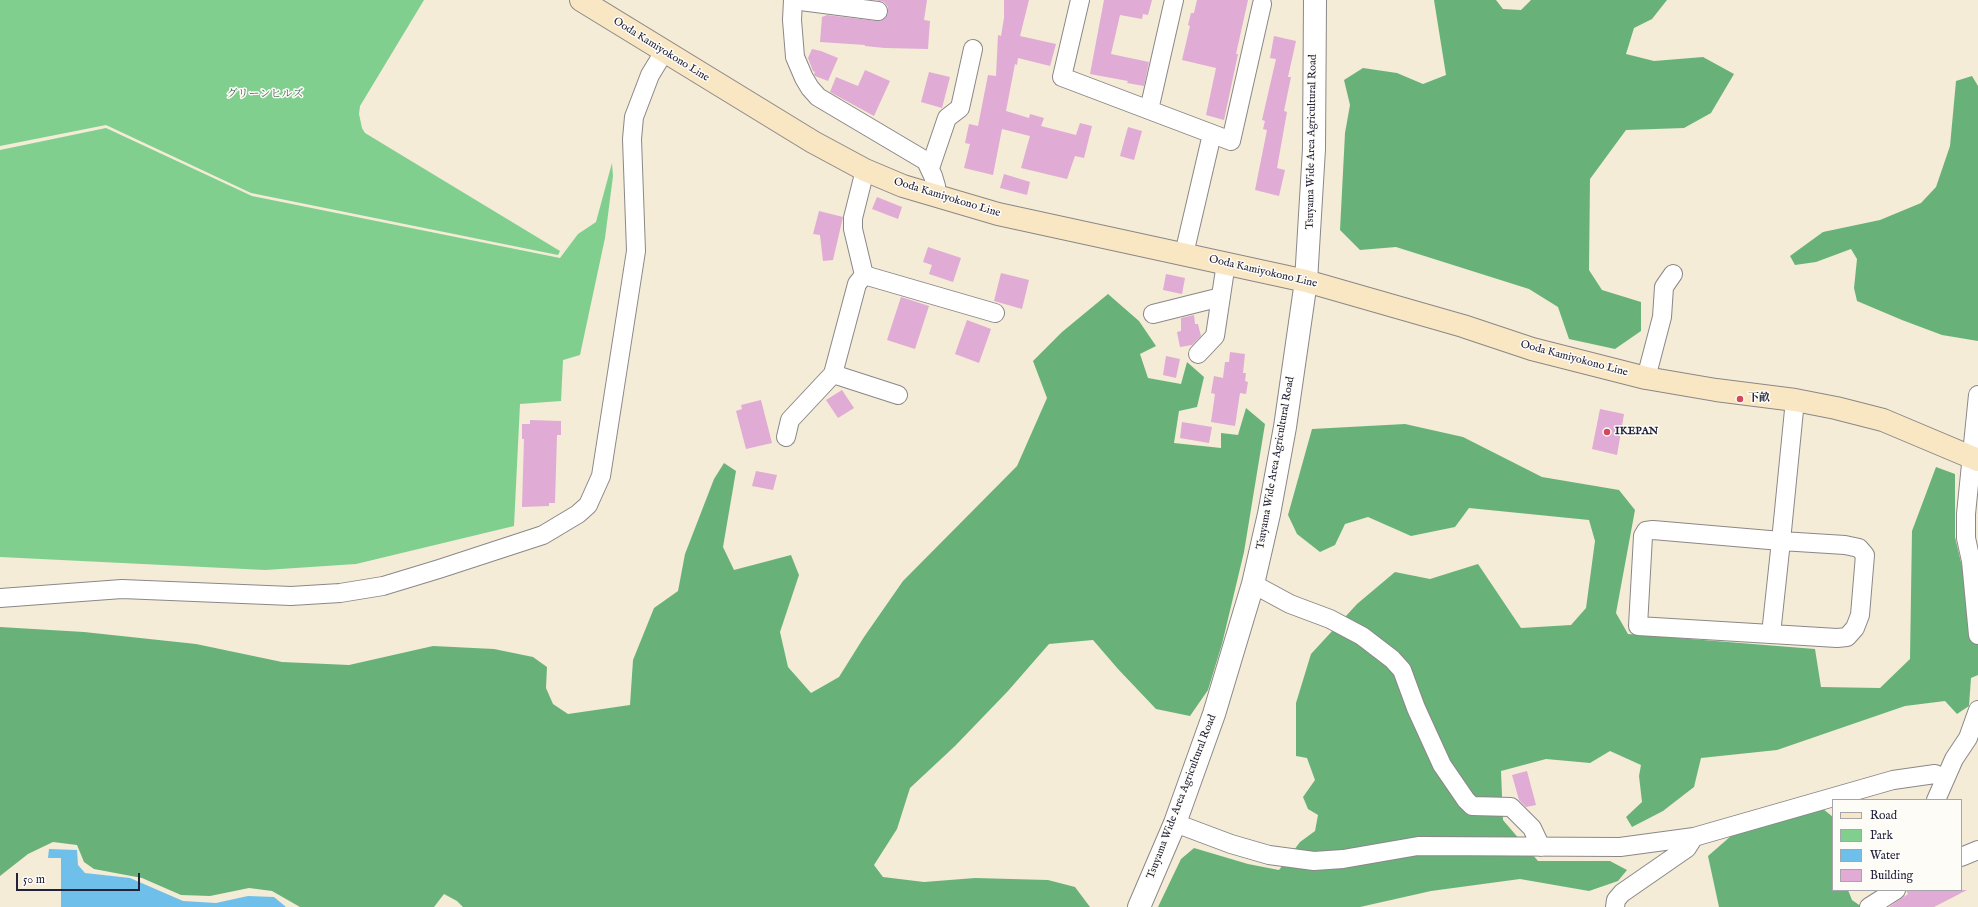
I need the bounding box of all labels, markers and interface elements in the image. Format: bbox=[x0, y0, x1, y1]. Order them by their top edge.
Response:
street label: Ooda Kamiyokono Line bbox=[611, 15, 711, 85]
street label: Tsuyama Wide Area Agricultural Road bbox=[1304, 54, 1320, 230]
park label: グリーンヒルズ bbox=[227, 88, 303, 102]
street label: Ooda Kamiyokono Line bbox=[892, 175, 1002, 221]
street label: Ooda Kamiyokono Line bbox=[1208, 253, 1318, 291]
street label: Ooda Kamiyokono Line bbox=[1519, 338, 1629, 380]
street label: Tsuyama Wide Area Agricultural Road bbox=[1254, 376, 1298, 550]
place label: 下畝 bbox=[1748, 392, 1770, 406]
marker: 下畝 bbox=[1735, 394, 1745, 404]
place label: IKEPAN bbox=[1615, 425, 1658, 439]
marker: IKEPAN bbox=[1602, 427, 1612, 437]
street label: Tsuyama Wide Area Agricultural Road bbox=[1144, 713, 1220, 881]
legend bbox=[1832, 799, 1962, 891]
text: Road bbox=[1870, 808, 1897, 823]
text: Park bbox=[1870, 828, 1893, 843]
text: Water bbox=[1870, 848, 1900, 863]
scale bar bbox=[18, 865, 142, 891]
text: Building bbox=[1870, 868, 1913, 883]
text: 50 m bbox=[23, 872, 45, 887]

